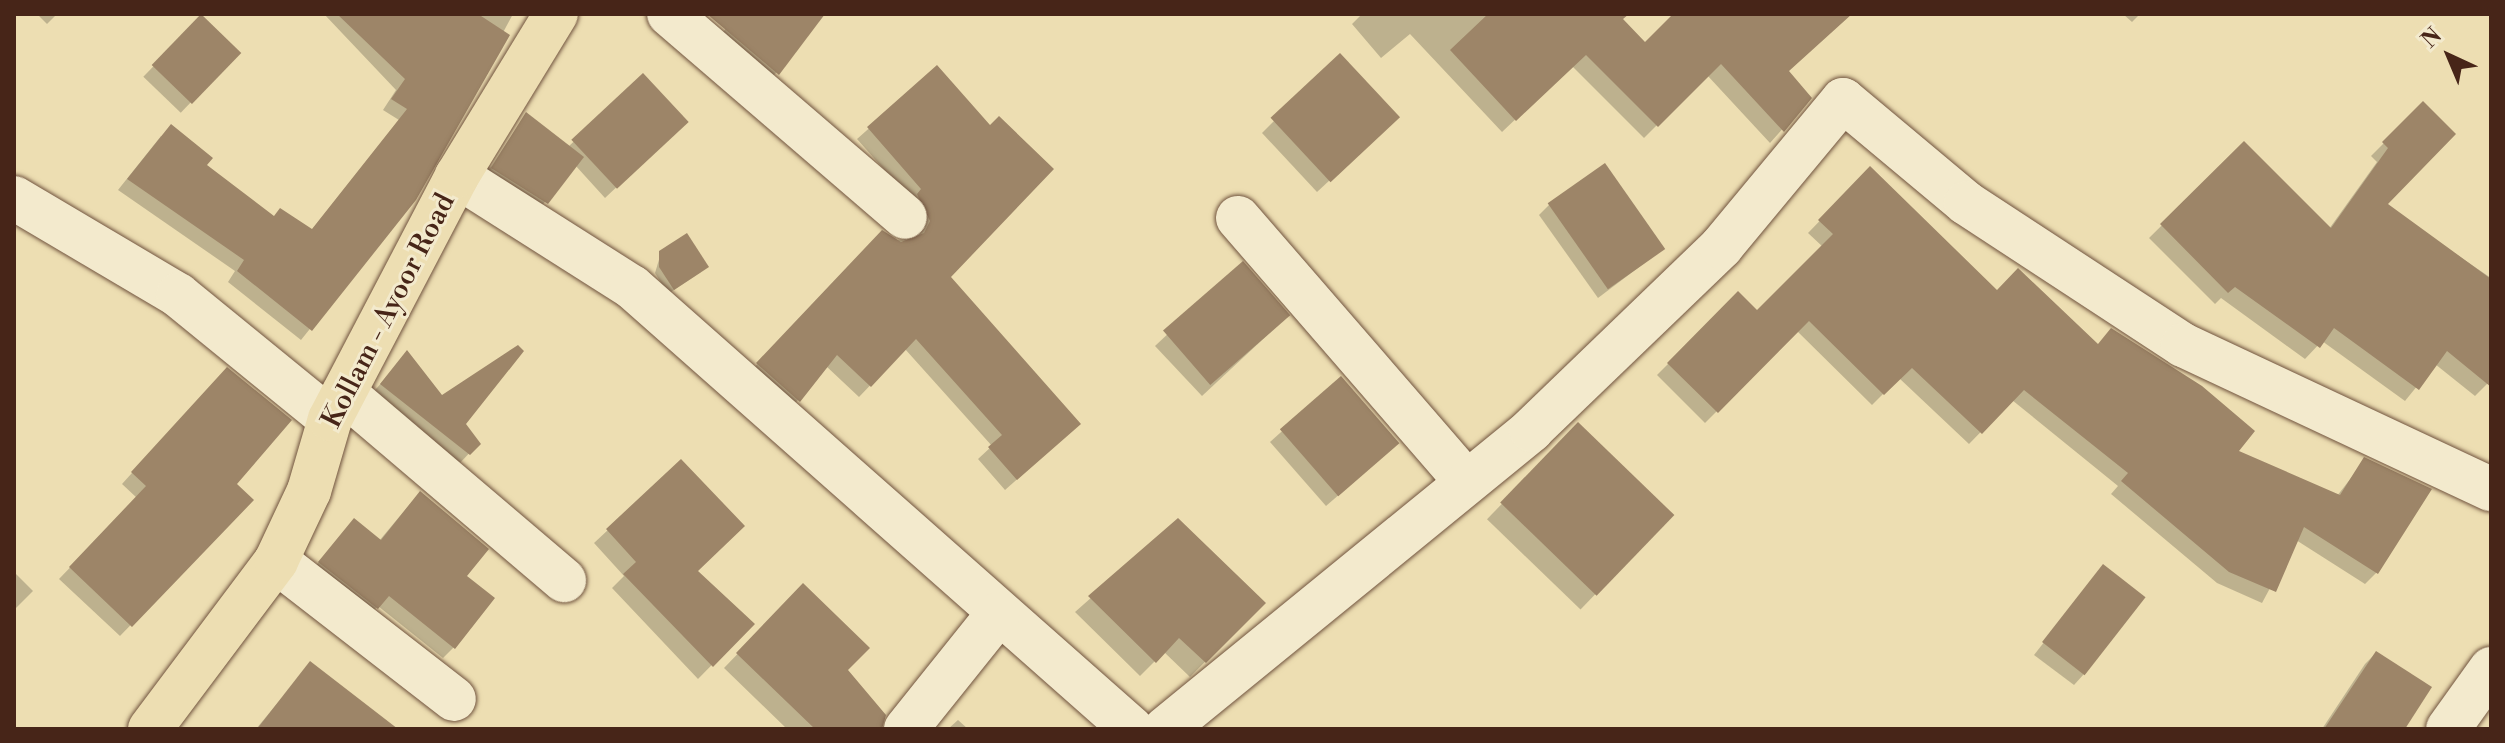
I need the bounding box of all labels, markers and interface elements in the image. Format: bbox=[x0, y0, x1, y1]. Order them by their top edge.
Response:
north arrow bbox=[2409, 16, 2489, 96]
text: N bbox=[2416, 23, 2448, 54]
street label: Kollam - Ayoor Road bbox=[315, 188, 463, 434]

